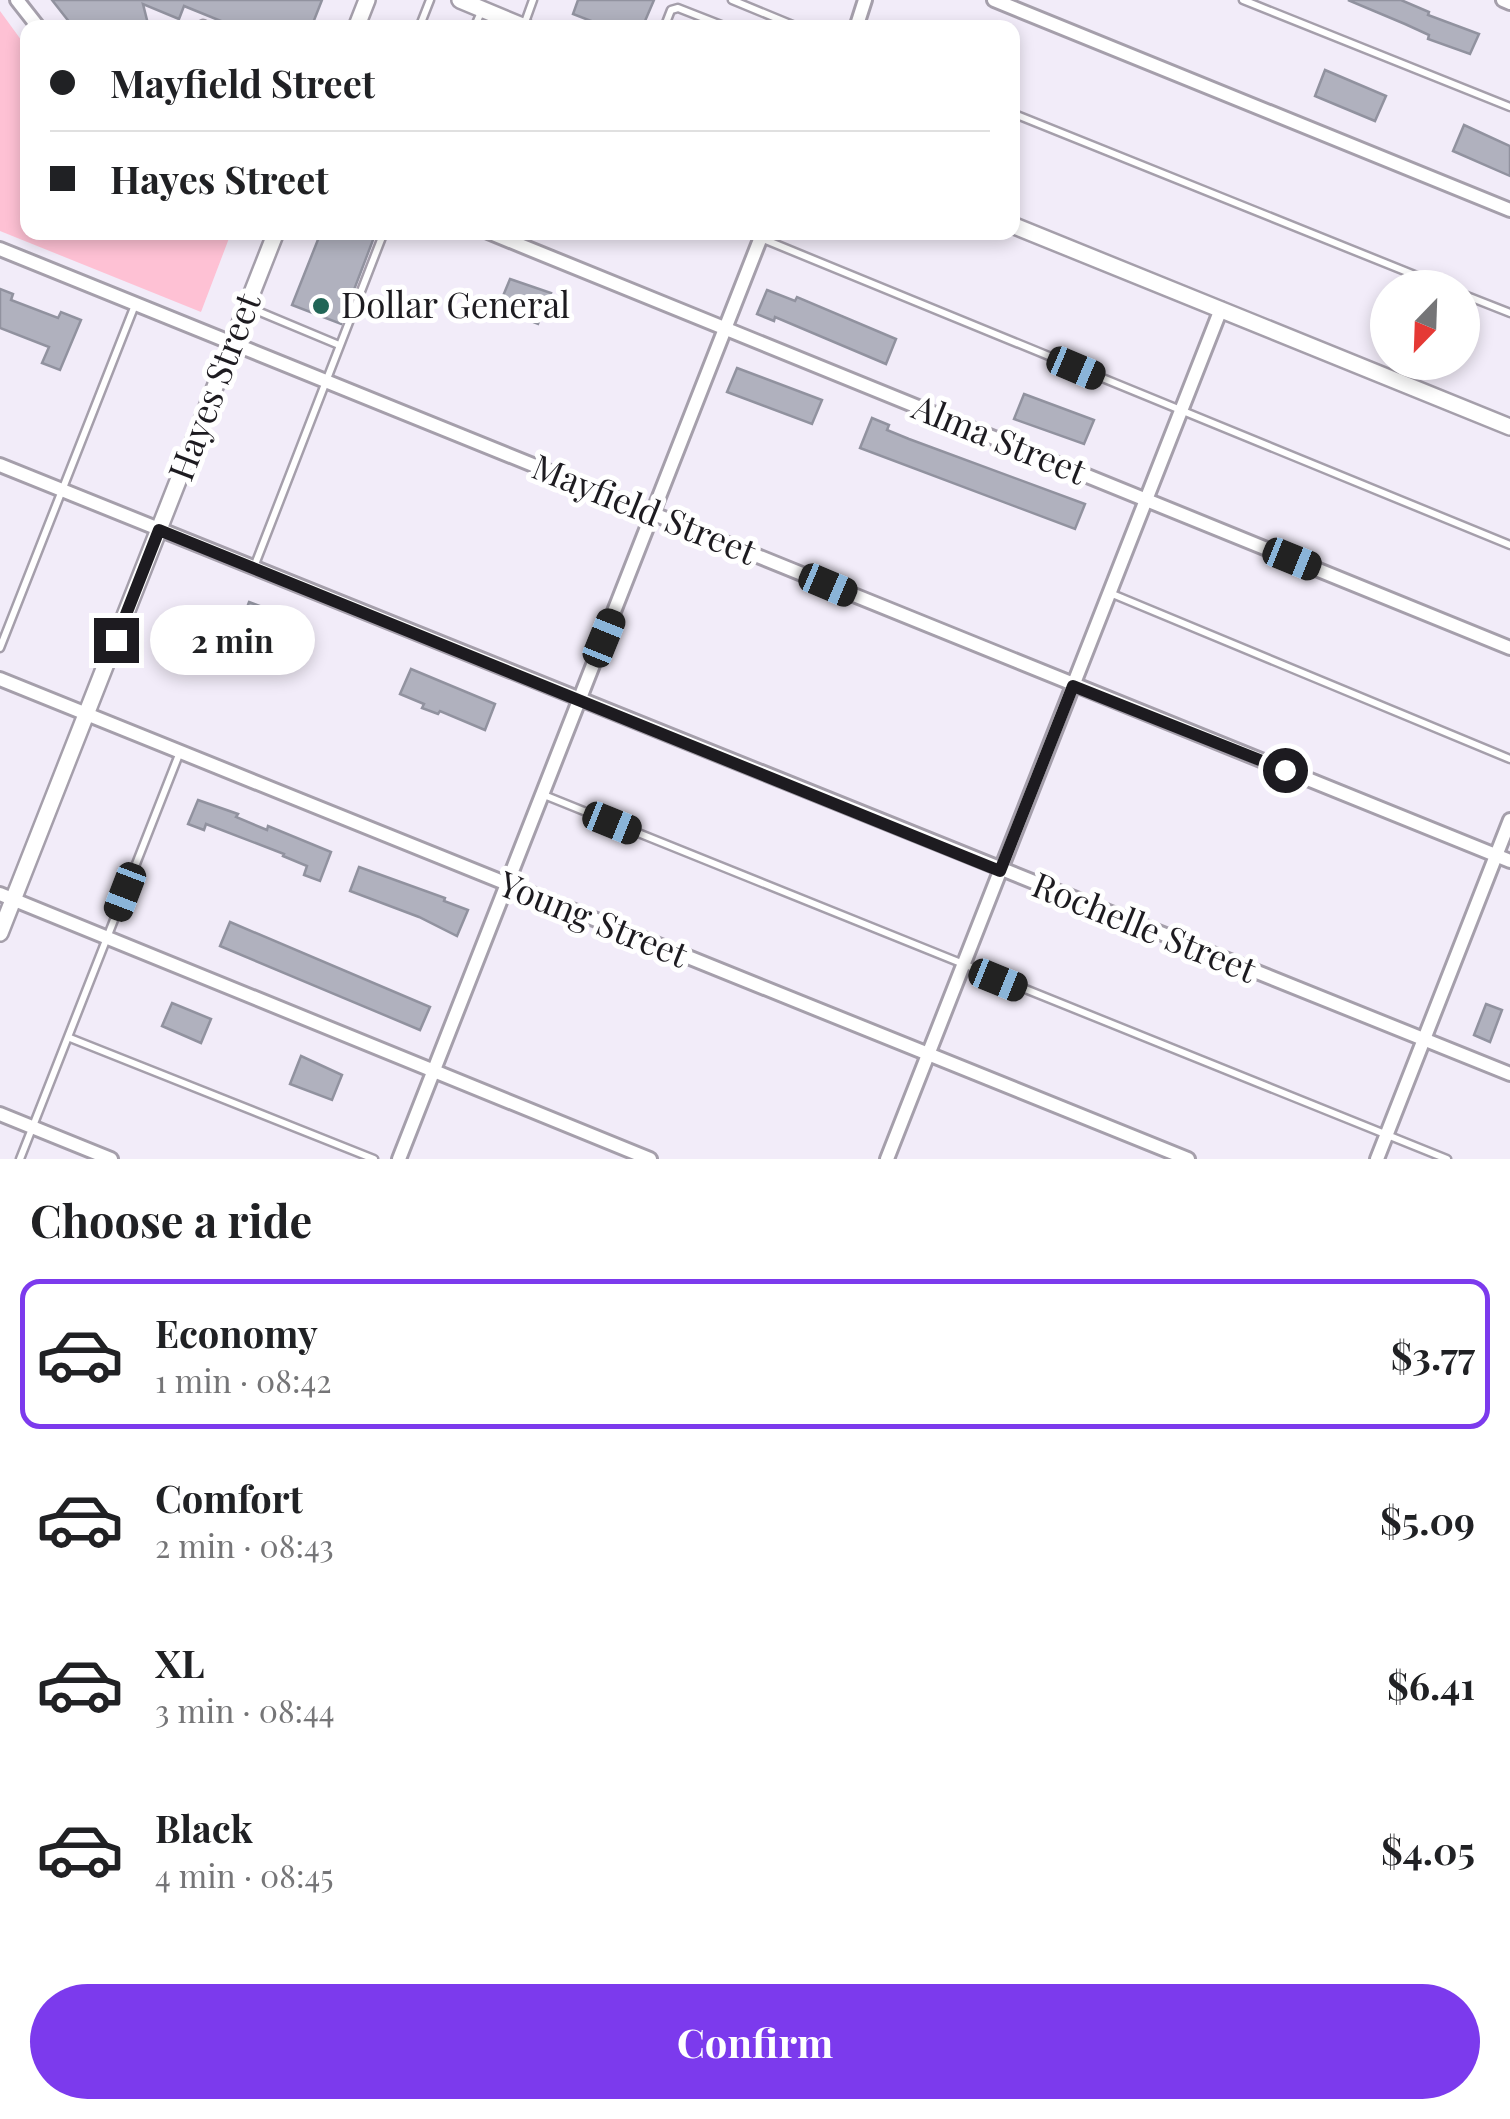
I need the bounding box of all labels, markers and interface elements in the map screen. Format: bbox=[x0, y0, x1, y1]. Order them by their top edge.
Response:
text: Mayfield Street bbox=[110, 57, 375, 108]
text: Hayes Street bbox=[110, 153, 329, 204]
north arrow bbox=[1370, 270, 1480, 380]
map controls bbox=[1370, 270, 1480, 380]
place label: Dollar General bbox=[341, 280, 570, 327]
street label: Hayes Street bbox=[155, 285, 270, 486]
marker: Dollar General bbox=[310, 295, 332, 317]
car bbox=[1043, 342, 1109, 394]
street label: Alma Street bbox=[905, 381, 1094, 494]
street label: Mayfield Street bbox=[526, 441, 764, 574]
car bbox=[1259, 534, 1325, 584]
car bbox=[795, 559, 861, 611]
callout: 2 min bbox=[151, 605, 316, 675]
car bbox=[579, 605, 629, 671]
route end bbox=[94, 618, 139, 663]
text: 2 min bbox=[191, 618, 274, 661]
route start bbox=[1263, 748, 1308, 793]
car bbox=[579, 798, 645, 848]
street label: Young Street bbox=[492, 858, 696, 977]
car bbox=[100, 859, 150, 925]
street label: Rochelle Street bbox=[1026, 859, 1264, 992]
car bbox=[965, 955, 1031, 1005]
text: Choose a ride bbox=[30, 1189, 312, 1249]
text: Economy bbox=[155, 1307, 318, 1358]
icon: car bbox=[35, 1309, 125, 1399]
text: $3.77 bbox=[1391, 1329, 1475, 1380]
text: 1 min · 08:42 bbox=[155, 1358, 332, 1401]
text: Comfort bbox=[155, 1472, 303, 1523]
icon: car bbox=[35, 1474, 125, 1564]
text: $5.09 bbox=[1380, 1494, 1475, 1545]
text: 2 min · 08:43 bbox=[155, 1523, 334, 1566]
text: XL bbox=[155, 1637, 204, 1688]
icon: car bbox=[35, 1639, 125, 1729]
text: $6.41 bbox=[1387, 1659, 1475, 1710]
text: 3 min · 08:44 bbox=[155, 1688, 335, 1731]
text: Black bbox=[155, 1802, 253, 1853]
icon: car bbox=[35, 1804, 125, 1894]
text: $4.05 bbox=[1381, 1824, 1475, 1875]
text: 4 min · 08:45 bbox=[155, 1853, 334, 1896]
button: Confirm bbox=[30, 1984, 1480, 2099]

